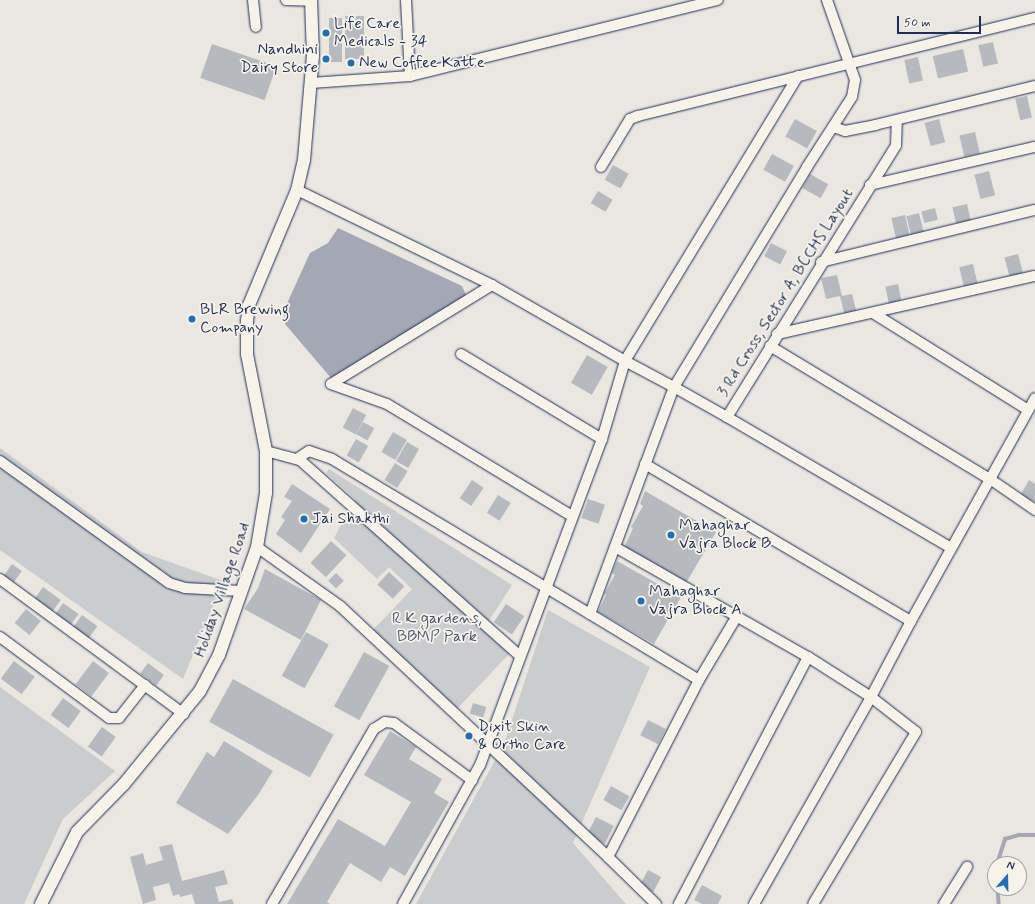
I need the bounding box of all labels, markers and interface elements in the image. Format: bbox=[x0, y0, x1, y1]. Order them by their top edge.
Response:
scale bar bbox=[899, 8, 983, 34]
place label: Life Care Medicals - 34 bbox=[334, 14, 427, 52]
text: 50 m bbox=[904, 15, 931, 31]
marker: Life Care Medicals - 34 bbox=[321, 28, 331, 38]
place label: Nandhini Dairy Store bbox=[240, 40, 318, 78]
place label: New Coffee Katte bbox=[359, 53, 486, 73]
marker: Nandhini Dairy Store bbox=[321, 54, 331, 64]
marker: New Coffee Katte bbox=[346, 58, 356, 68]
street label: 3 Rd Cross, Sector A, BCCHS Layout bbox=[713, 184, 859, 402]
place label: BLR Brewing Company bbox=[200, 300, 289, 338]
marker: BLR Brewing Company bbox=[187, 314, 197, 324]
place label: Jai Shakthi bbox=[312, 509, 388, 529]
marker: Jai Shakthi bbox=[299, 514, 309, 524]
place label: Mahaghar Vajra Block B bbox=[679, 516, 772, 554]
street label: Holiday Village Road bbox=[192, 524, 254, 656]
marker: Mahaghar Vajra Block B bbox=[666, 530, 676, 540]
place label: Mahaghar Vajra Block A bbox=[649, 582, 742, 620]
marker: Mahaghar Vajra Block A bbox=[636, 596, 646, 606]
park label: R K gardens, BBMP Park bbox=[395, 609, 479, 647]
place label: Dixit Skin & Ortho Care bbox=[478, 717, 567, 755]
marker: Dixit Skin & Ortho Care bbox=[463, 730, 475, 742]
north arrow bbox=[987, 856, 1027, 896]
text: N bbox=[1005, 858, 1017, 873]

